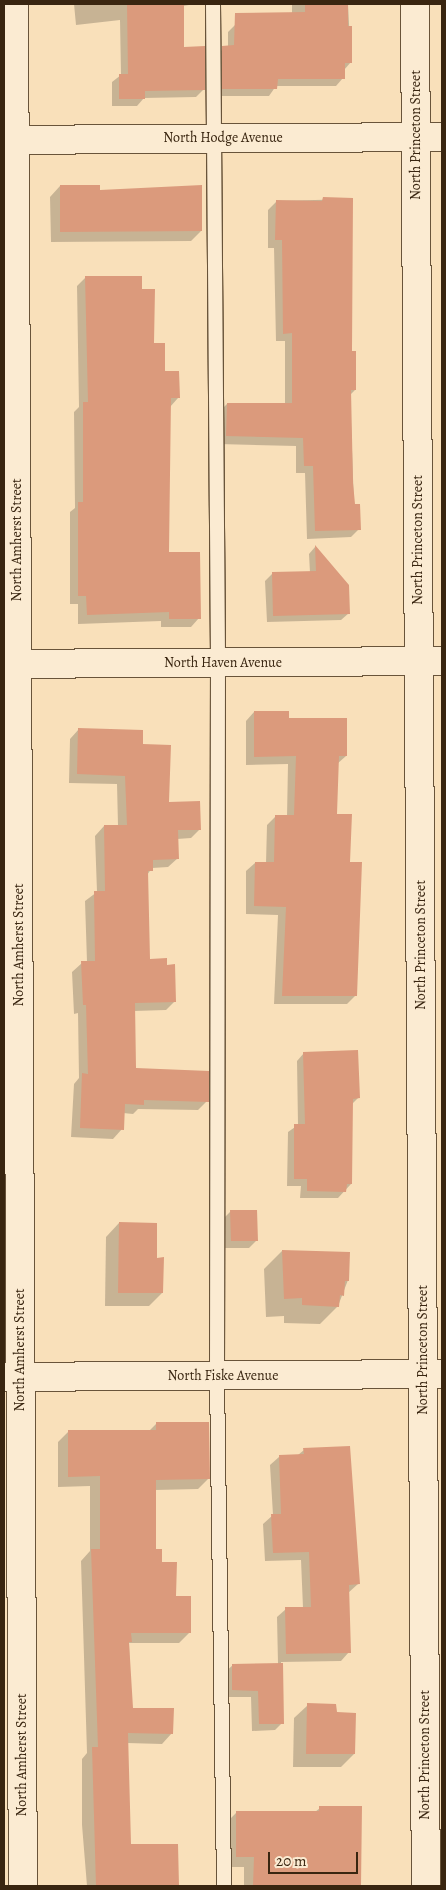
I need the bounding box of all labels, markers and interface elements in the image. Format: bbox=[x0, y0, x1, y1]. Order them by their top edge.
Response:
street label: North Princeton Street bbox=[408, 70, 424, 200]
street label: North Hodge Avenue bbox=[163, 130, 283, 146]
street label: North Princeton Street bbox=[410, 475, 426, 605]
street label: North Amherst Street bbox=[9, 478, 25, 602]
street label: North Haven Avenue bbox=[164, 655, 282, 671]
street label: North Princeton Street bbox=[413, 880, 429, 1010]
street label: North Amherst Street bbox=[11, 883, 27, 1007]
street label: North Princeton Street bbox=[415, 1285, 431, 1415]
street label: North Amherst Street bbox=[12, 1288, 28, 1412]
street label: North Fiske Avenue bbox=[168, 1368, 278, 1384]
street label: North Princeton Street bbox=[417, 1690, 433, 1820]
street label: North Amherst Street bbox=[14, 1693, 30, 1817]
scale bar bbox=[271, 1842, 361, 1874]
text: 20 m bbox=[276, 1851, 307, 1871]

